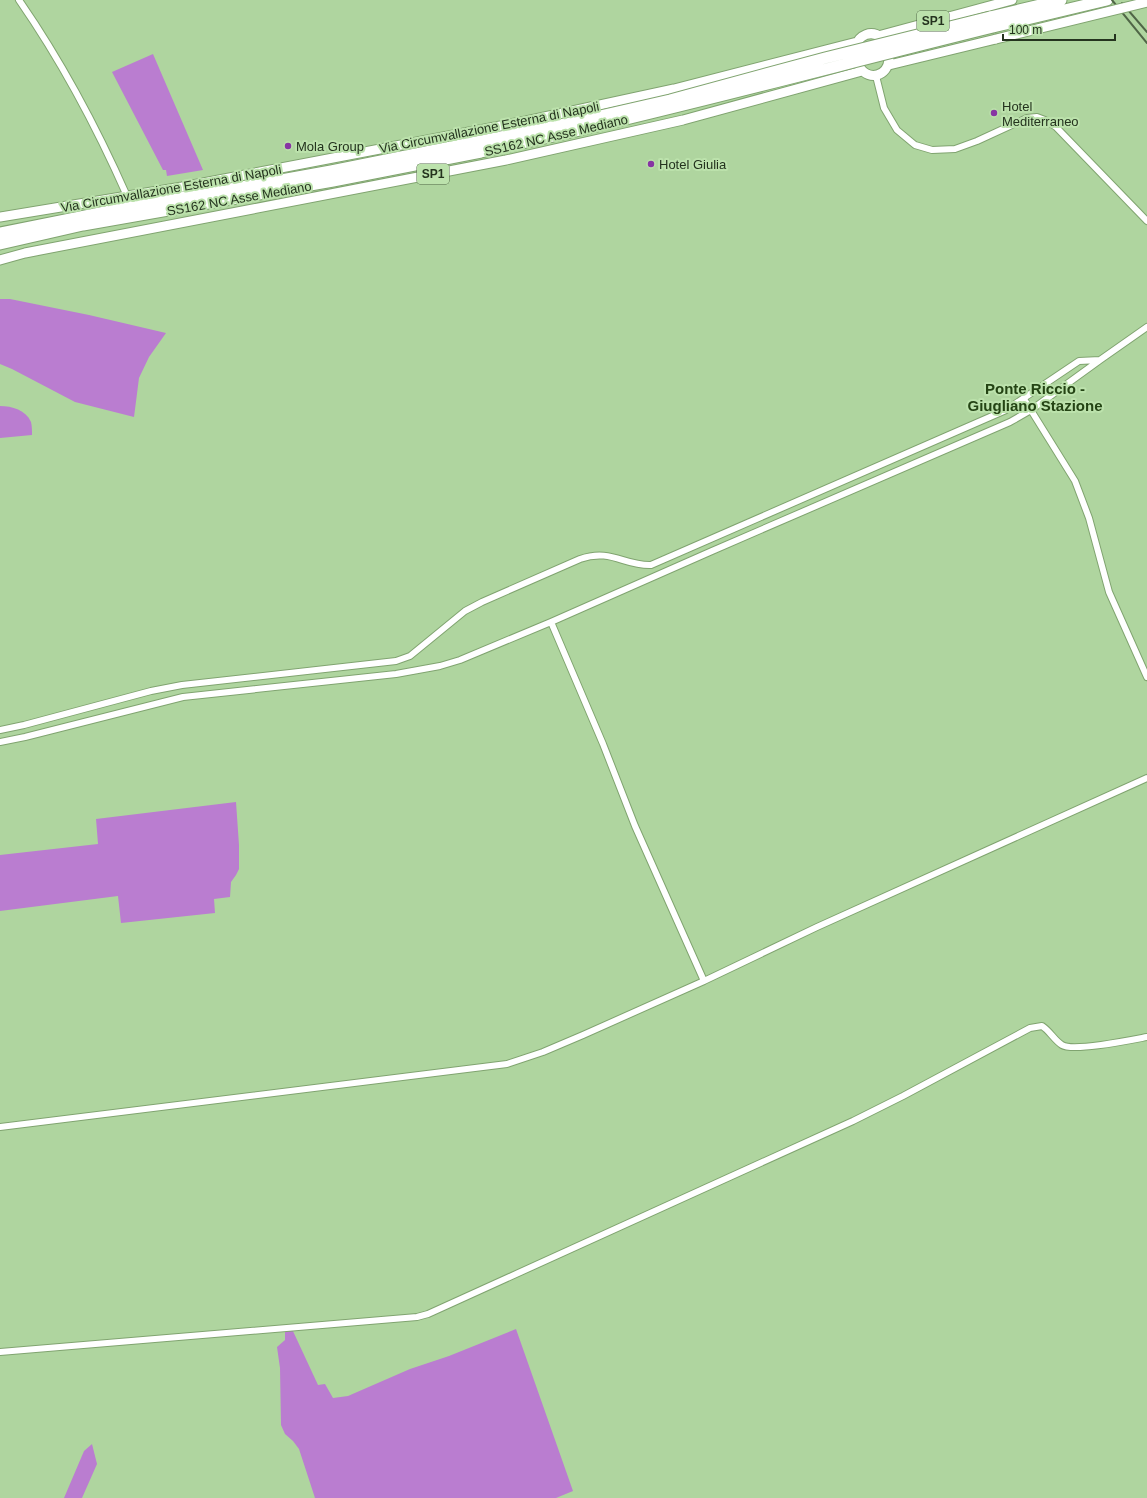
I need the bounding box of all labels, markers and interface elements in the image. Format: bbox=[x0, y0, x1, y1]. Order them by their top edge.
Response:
road number: SP1 bbox=[917, 11, 949, 31]
scale bar bbox=[1003, 16, 1115, 42]
text: 100 m bbox=[1009, 23, 1042, 37]
street label: Via Circumvallazione Esterna di Napoli bbox=[378, 99, 600, 156]
place label: Hotel Mediterraneo bbox=[1002, 99, 1079, 129]
marker: Hotel Mediterraneo bbox=[989, 108, 999, 118]
street label: SS162 NC Asse Mediano bbox=[483, 112, 629, 159]
place label: Mola Group bbox=[296, 139, 364, 154]
marker: Mola Group bbox=[283, 141, 293, 151]
place label: Hotel Giulia bbox=[659, 157, 727, 172]
marker: Hotel Giulia bbox=[646, 159, 656, 169]
street label: Via Circumvallazione Esterna di Napoli bbox=[60, 162, 283, 215]
road number: SP1 bbox=[417, 164, 449, 184]
street label: SS162 NC Asse Mediano bbox=[166, 178, 313, 219]
district label: Ponte Riccio - Giugliano Stazione bbox=[967, 380, 1103, 414]

